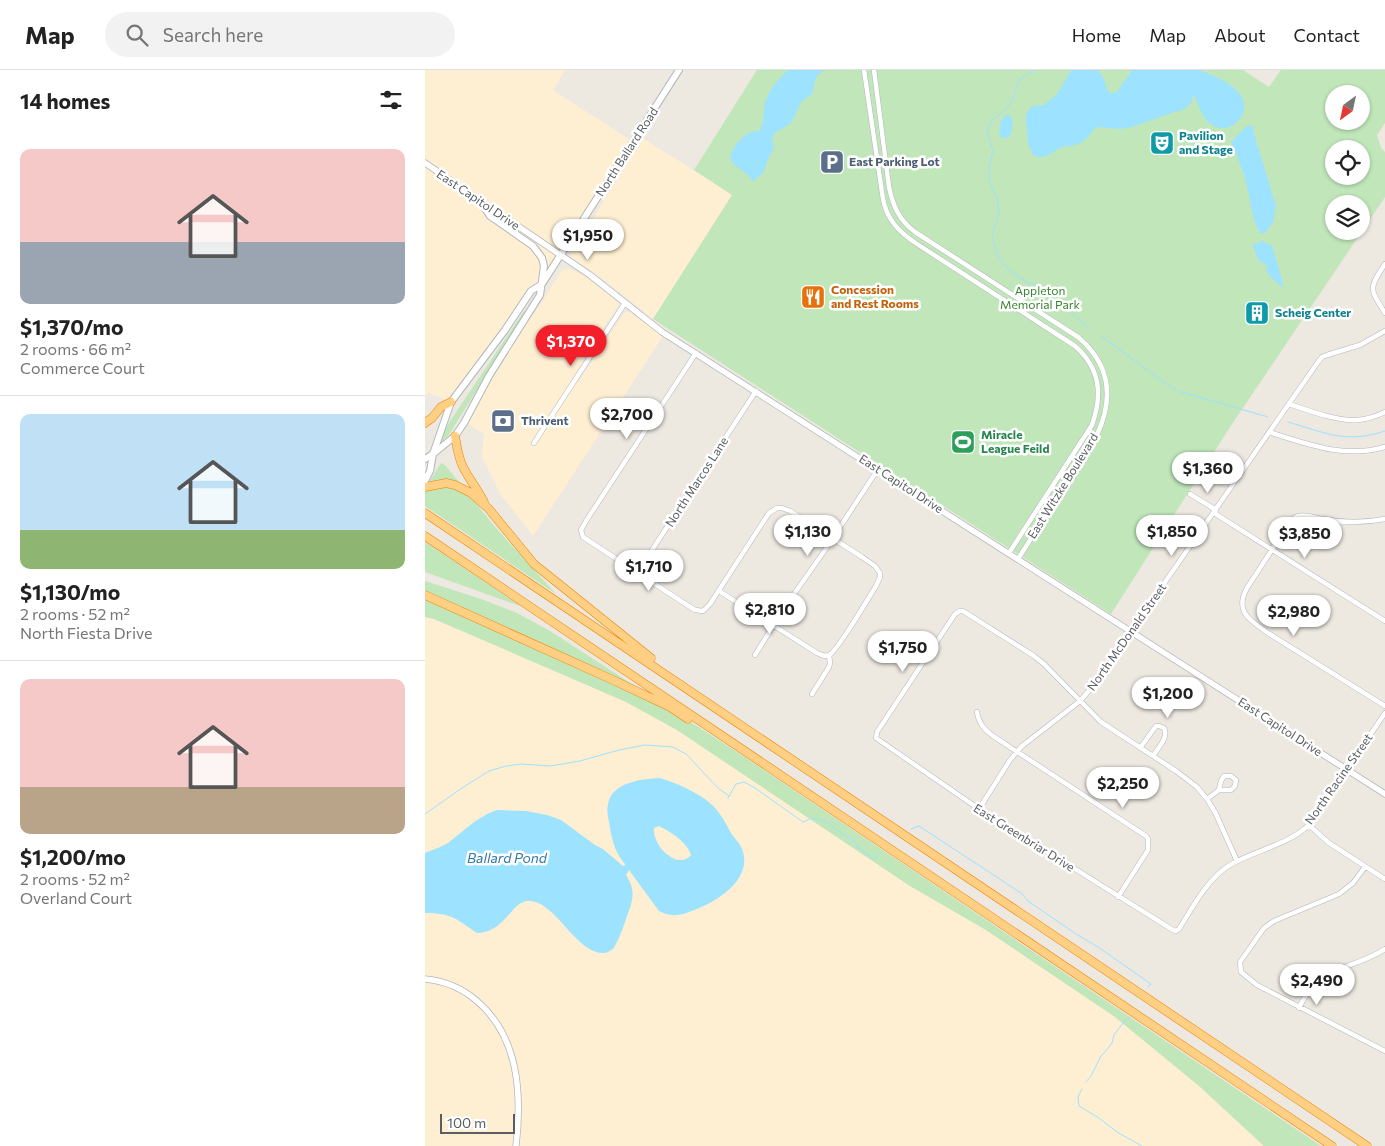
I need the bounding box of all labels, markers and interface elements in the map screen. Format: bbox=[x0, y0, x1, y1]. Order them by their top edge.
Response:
search box bbox=[105, 12, 455, 57]
text: Map bbox=[25, 20, 75, 49]
icon: search bbox=[123, 21, 151, 49]
text: Search here bbox=[163, 23, 263, 46]
text: Home bbox=[1072, 24, 1121, 46]
text: Map bbox=[1149, 24, 1186, 46]
text: About bbox=[1214, 24, 1266, 46]
text: Contact bbox=[1294, 24, 1360, 46]
north arrow bbox=[1325, 85, 1370, 130]
map controls bbox=[1325, 85, 1370, 240]
icon: filters bbox=[377, 86, 405, 114]
text: 14 homes bbox=[20, 88, 110, 113]
street label: North Ballard Road bbox=[592, 104, 660, 199]
place label: Pavilion and Stage bbox=[1179, 128, 1233, 156]
theatre icon: Pavilion and Stage bbox=[1149, 130, 1175, 156]
button: locate bbox=[1325, 140, 1370, 185]
parking icon: East Parking Lot bbox=[819, 149, 845, 175]
place label: East Parking Lot bbox=[849, 154, 940, 168]
street label: East Capitol Drive bbox=[434, 166, 523, 232]
icon: home bbox=[168, 181, 258, 271]
button: layers bbox=[1325, 195, 1370, 240]
pin: $1,950 bbox=[547, 218, 629, 261]
text: $1,950 bbox=[563, 225, 613, 244]
place label: Concession and Rest Rooms bbox=[831, 282, 919, 310]
park label: Appleton Memorial Park bbox=[1000, 283, 1081, 311]
restaurant icon: Concession and Rest Rooms bbox=[800, 284, 826, 310]
building icon: Scheig Center bbox=[1244, 300, 1270, 326]
place label: Scheig Center bbox=[1275, 305, 1351, 319]
text: $1,370/mo bbox=[20, 314, 124, 339]
pin: $1,370 bbox=[530, 324, 612, 367]
text: $1,370 bbox=[547, 331, 595, 350]
text: 2 rooms · 66 m² bbox=[20, 339, 131, 358]
text: Commerce Court bbox=[20, 358, 145, 377]
pin: $2,700 bbox=[586, 398, 668, 440]
text: $2,700 bbox=[601, 404, 653, 423]
bank icon: Thrivent bbox=[490, 408, 516, 434]
place label: Thrivent bbox=[521, 413, 569, 427]
place label: Miracle League Feild bbox=[981, 427, 1049, 455]
sports icon: Miracle League Feild bbox=[950, 429, 976, 455]
street label: East Witzke Boulevard bbox=[1024, 430, 1100, 541]
street label: North Marcos Lane bbox=[662, 434, 730, 529]
icon: home bbox=[168, 447, 258, 537]
street label: East Capitol Drive bbox=[857, 451, 946, 515]
pin: $1,360 bbox=[1167, 452, 1249, 494]
text: $1,360 bbox=[1183, 458, 1233, 477]
pin: $1,130 bbox=[767, 514, 849, 557]
pin: $1,850 bbox=[1131, 514, 1213, 557]
pin: $3,850 bbox=[1264, 516, 1346, 559]
text: $1,130 bbox=[785, 521, 831, 540]
text: $1,850 bbox=[1147, 521, 1197, 540]
text: $3,850 bbox=[1279, 523, 1331, 542]
pin: $1,710 bbox=[608, 550, 690, 592]
text: $1,710 bbox=[626, 556, 672, 575]
text: $1,130/mo bbox=[20, 579, 120, 604]
street label: North McDonald Street bbox=[1084, 580, 1169, 693]
pin: $2,810 bbox=[729, 592, 811, 635]
pin: $2,980 bbox=[1253, 594, 1335, 637]
text: $2,810 bbox=[745, 599, 795, 618]
text: $2,980 bbox=[1268, 601, 1320, 620]
text: 2 rooms · 52 m² bbox=[20, 604, 130, 623]
text: North Fiesta Drive bbox=[20, 623, 152, 642]
pin: $1,750 bbox=[862, 630, 944, 673]
text: $1,750 bbox=[879, 637, 927, 656]
pin: $1,200 bbox=[1127, 676, 1209, 719]
text: $1,200 bbox=[1143, 683, 1193, 702]
street label: East Capitol Drive bbox=[1236, 694, 1325, 758]
icon: home bbox=[168, 712, 258, 802]
street label: North Racine Street bbox=[1302, 730, 1375, 827]
pin: $2,250 bbox=[1082, 766, 1164, 809]
text: $2,250 bbox=[1097, 773, 1149, 792]
street label: East Greenbriar Drive bbox=[972, 800, 1078, 874]
text: $1,200/mo bbox=[20, 844, 126, 869]
water label: Ballard Pond bbox=[467, 849, 548, 866]
text: 2 rooms · 52 m² bbox=[20, 869, 130, 888]
text: Overland Court bbox=[20, 888, 132, 907]
pin: $2,490 bbox=[1276, 964, 1358, 1006]
text: $2,490 bbox=[1291, 970, 1343, 989]
scale bar bbox=[440, 1111, 515, 1134]
text: 100 m bbox=[447, 1114, 486, 1131]

